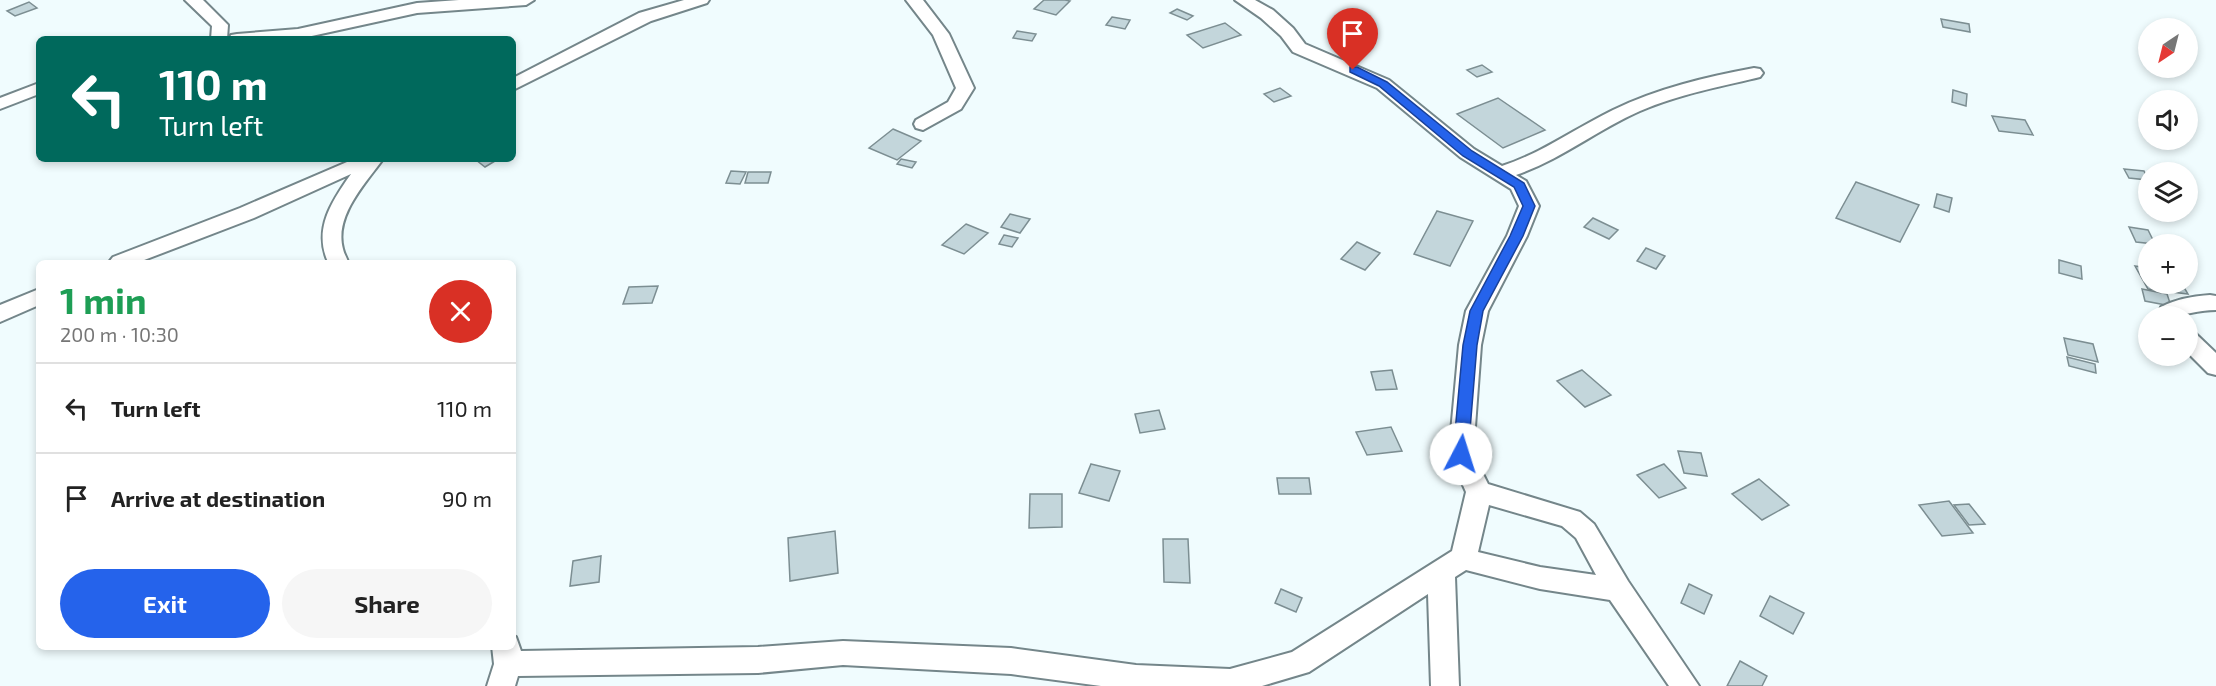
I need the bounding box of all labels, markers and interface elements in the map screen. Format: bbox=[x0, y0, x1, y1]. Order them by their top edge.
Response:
pin bbox=[1327, 8, 1378, 70]
icon: arrive bbox=[1336, 17, 1369, 50]
north arrow bbox=[2138, 18, 2198, 78]
map controls bbox=[2138, 18, 2198, 366]
text: 110 m bbox=[159, 58, 268, 108]
icon: left bbox=[60, 60, 138, 138]
button: sound bbox=[2138, 90, 2198, 150]
text: Turn left bbox=[159, 109, 263, 141]
button: layers bbox=[2138, 162, 2198, 222]
button: + bbox=[2138, 234, 2198, 294]
text: 1 min bbox=[60, 278, 147, 321]
button: close bbox=[429, 280, 492, 343]
button: − bbox=[2138, 306, 2198, 366]
text: 200 m · 10:30 bbox=[60, 322, 179, 346]
icon: left bbox=[60, 392, 93, 425]
text: Turn left bbox=[111, 395, 200, 421]
text: 110 m bbox=[437, 395, 492, 421]
position arrow bbox=[1429, 422, 1493, 486]
icon: arrive bbox=[60, 482, 93, 515]
text: Arrive at destination bbox=[111, 485, 325, 511]
text: 90 m bbox=[442, 485, 492, 511]
button: Exit bbox=[60, 569, 270, 638]
button: Share bbox=[282, 569, 492, 638]

